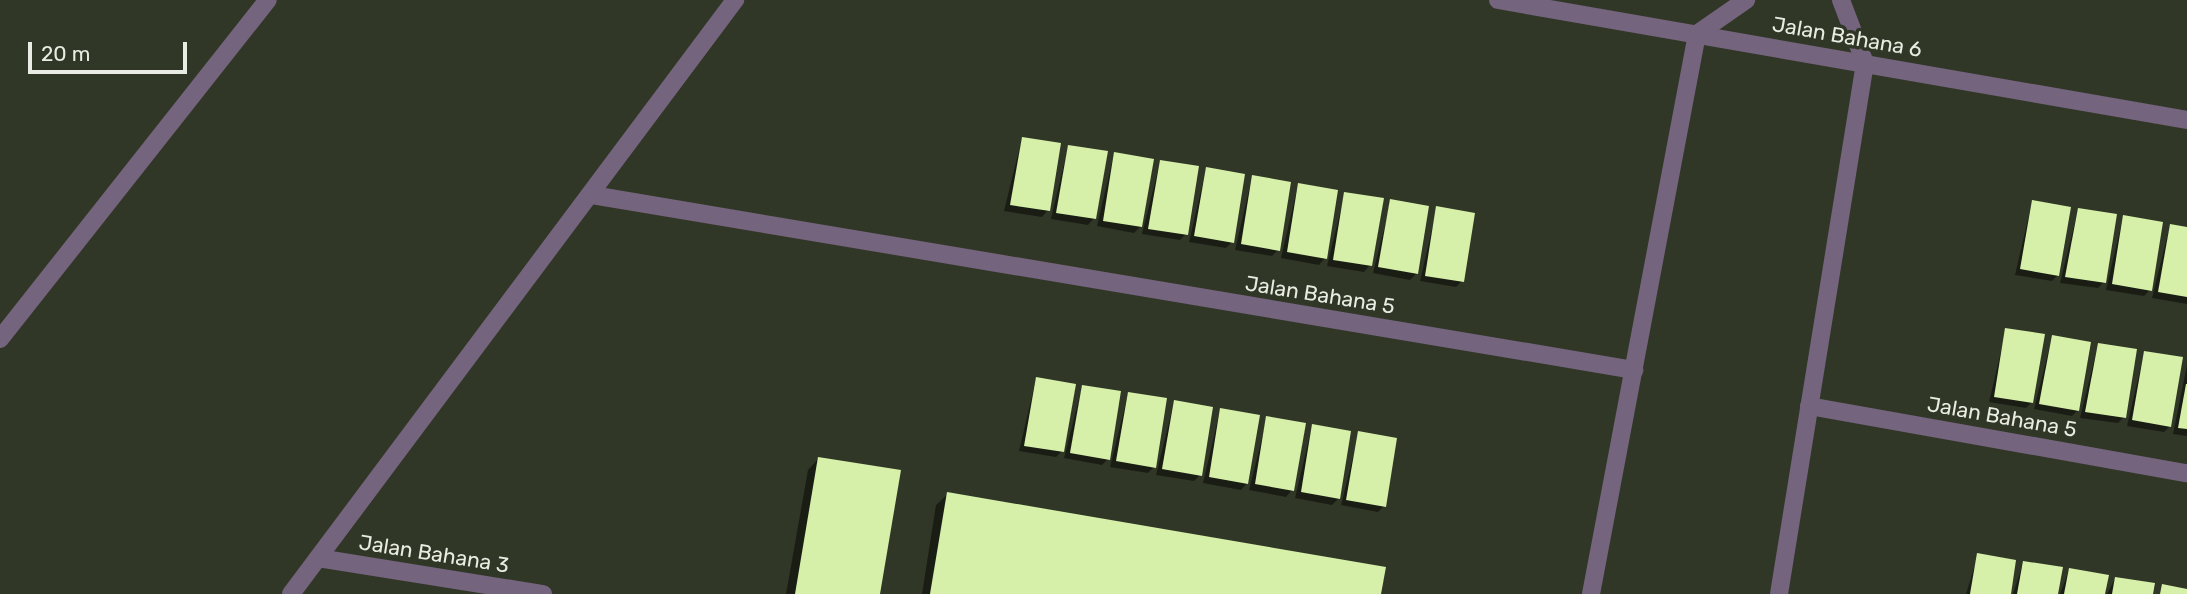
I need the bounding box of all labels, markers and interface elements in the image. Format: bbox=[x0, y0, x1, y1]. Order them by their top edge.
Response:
street label: Jalan Bahana 6 bbox=[1770, 11, 1924, 63]
scale bar bbox=[32, 28, 191, 72]
text: 20 m bbox=[41, 41, 90, 66]
street label: Jalan Bahana 5 bbox=[1243, 271, 1397, 319]
street label: Jalan Bahana 5 bbox=[1925, 391, 2079, 443]
street label: Jalan Bahana 3 bbox=[357, 530, 511, 578]

